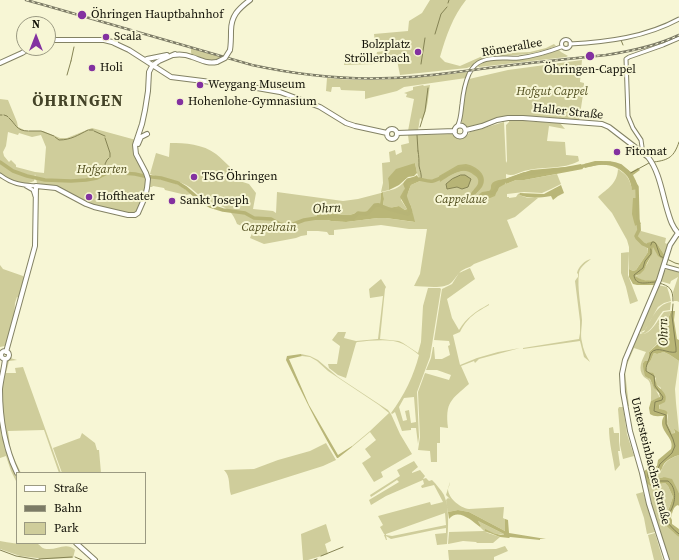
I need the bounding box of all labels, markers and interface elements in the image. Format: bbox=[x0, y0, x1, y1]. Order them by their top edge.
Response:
place label: Öhringen Hauptbahnhof bbox=[91, 8, 223, 22]
marker: Öhringen Hauptbahnhof bbox=[76, 9, 88, 21]
north arrow bbox=[16, 16, 56, 56]
text: N bbox=[32, 17, 40, 32]
place label: Scala bbox=[114, 30, 142, 44]
marker: Scala bbox=[101, 32, 111, 42]
street label: Römerallee bbox=[480, 36, 544, 60]
place label: Bolzplatz Ströllerbach bbox=[344, 38, 410, 66]
marker: Bolzplatz Ströllerbach bbox=[413, 47, 423, 57]
marker: Öhringen-Cappel bbox=[584, 50, 596, 62]
place label: Holi bbox=[100, 61, 123, 75]
marker: Holi bbox=[87, 63, 97, 73]
place label: Öhringen-Cappel bbox=[544, 63, 636, 77]
place label: Weygang Museum bbox=[208, 78, 306, 92]
marker: Weygang Museum bbox=[195, 80, 205, 90]
park label: Hofgut Cappel bbox=[516, 85, 588, 99]
district label: ÖHRINGEN bbox=[32, 92, 124, 112]
place label: Hohenlohe-Gymnasium bbox=[188, 95, 317, 109]
marker: Hohenlohe-Gymnasium bbox=[175, 97, 185, 107]
street label: Haller Straße bbox=[532, 101, 604, 123]
place label: Fitomat bbox=[625, 145, 667, 159]
marker: Fitomat bbox=[612, 147, 622, 157]
park label: Hofgarten bbox=[77, 163, 127, 177]
place label: TSG Öhringen bbox=[202, 170, 277, 184]
marker: TSG Öhringen bbox=[189, 172, 199, 182]
place label: Hoftheater bbox=[97, 190, 155, 204]
marker: Hoftheater bbox=[84, 192, 94, 202]
park label: Cappelaue bbox=[435, 193, 487, 207]
place label: Sankt Joseph bbox=[180, 194, 249, 208]
marker: Sankt Joseph bbox=[167, 196, 177, 206]
water label: Ohrn bbox=[313, 200, 341, 218]
park label: Cappelrain bbox=[242, 221, 296, 235]
water label: Ohrn bbox=[656, 318, 672, 346]
street label: Untersteinbacher Straße bbox=[627, 396, 673, 526]
legend bbox=[16, 472, 146, 544]
text: Straße bbox=[54, 480, 88, 496]
text: Bahn bbox=[54, 500, 82, 516]
text: Park bbox=[54, 520, 79, 536]

